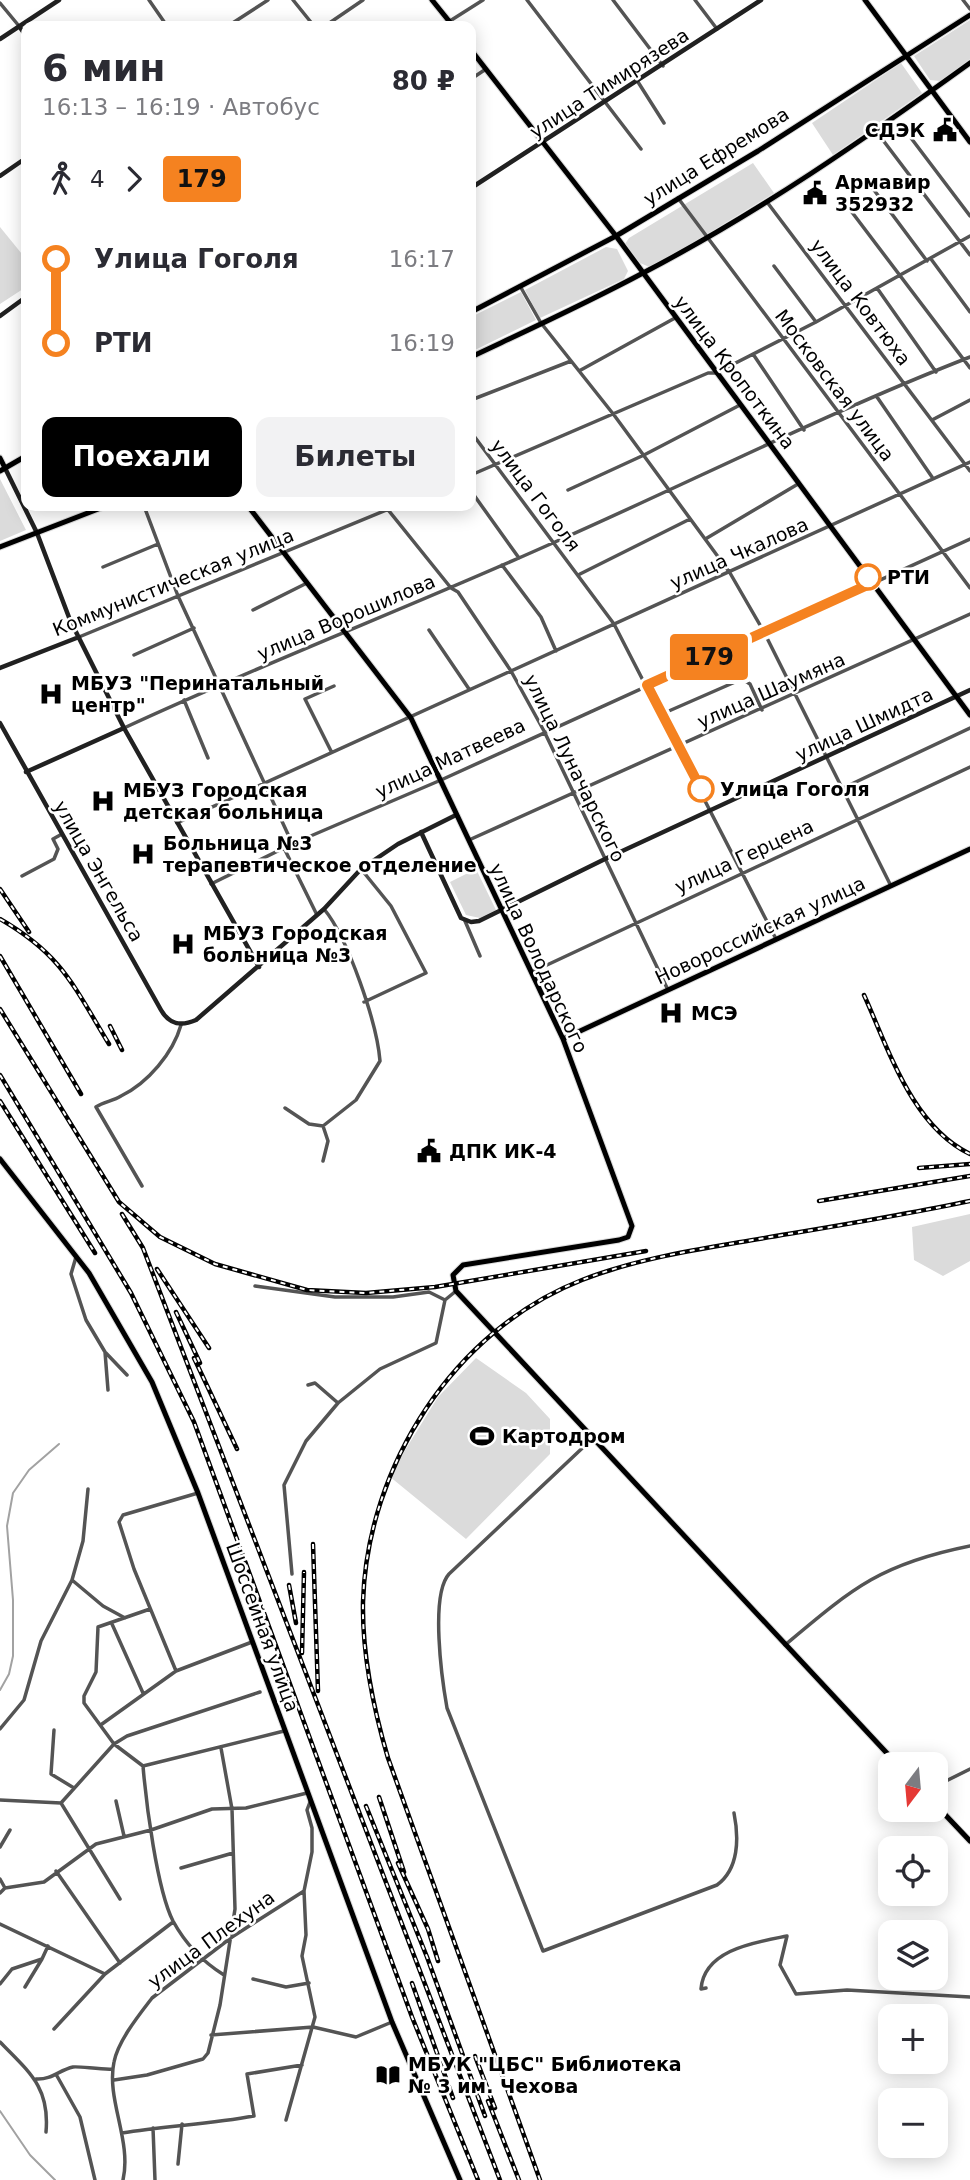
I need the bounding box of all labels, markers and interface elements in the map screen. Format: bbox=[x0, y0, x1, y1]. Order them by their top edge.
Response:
street label: улица Тимирязева bbox=[525, 23, 693, 143]
text: 6 мин bbox=[42, 46, 166, 90]
text: 80 ₽ bbox=[392, 66, 455, 96]
text: 16:13 – 16:19 · Автобус bbox=[42, 94, 320, 120]
street label: улица Ефремова bbox=[639, 102, 793, 210]
public building icon: СДЭК bbox=[931, 116, 959, 144]
place label: СДЭК bbox=[865, 119, 925, 141]
icon: walk bbox=[42, 160, 80, 198]
icon: forward bbox=[115, 160, 153, 198]
text: 179 bbox=[177, 165, 227, 193]
text: 4 bbox=[90, 166, 105, 192]
place label: Армавир 352932 bbox=[835, 171, 931, 215]
public building icon: Армавир 352932 bbox=[801, 179, 829, 207]
street label: улица Ковтюха bbox=[806, 234, 916, 370]
text: Улица Гоголя bbox=[94, 244, 299, 274]
text: 16:17 bbox=[389, 246, 455, 272]
street label: улица Кропоткина bbox=[670, 291, 800, 453]
street label: Московская улица bbox=[771, 305, 899, 465]
text: РТИ bbox=[94, 328, 153, 358]
text: 16:19 bbox=[389, 330, 455, 356]
button: Поехали bbox=[42, 417, 242, 497]
button: Билеты bbox=[256, 417, 455, 497]
street label: улица Гоголя bbox=[487, 435, 585, 555]
street label: улица Чкалова bbox=[666, 513, 812, 593]
street label: Коммунистическая улица bbox=[49, 523, 297, 641]
marker: РТИ bbox=[855, 564, 881, 590]
place label: РТИ bbox=[887, 566, 930, 588]
street label: улица Ворошилова bbox=[254, 570, 438, 664]
line badge: 179 bbox=[669, 634, 749, 680]
text: 179 bbox=[684, 643, 734, 671]
street label: улица Шаумяна bbox=[694, 648, 848, 732]
street label: улица Луначарского bbox=[520, 671, 630, 865]
place label: МБУЗ "Перинатальный центр" bbox=[71, 672, 324, 716]
hospital icon: МБУЗ "Перинатальный центр" bbox=[37, 680, 65, 708]
street label: улица Шмидта bbox=[792, 683, 936, 765]
street label: улица Матвеева bbox=[372, 714, 528, 802]
marker: Улица Гоголя bbox=[688, 776, 714, 802]
place label: Улица Гоголя bbox=[720, 778, 870, 800]
place label: МБУЗ Городская детская больница bbox=[123, 779, 324, 823]
hospital icon: МБУЗ Городская детская больница bbox=[89, 787, 117, 815]
street label: улица Энгельса bbox=[50, 797, 148, 945]
street label: улица Герцена bbox=[671, 814, 817, 898]
place label: Больница №3 терапевтическое отделение bbox=[163, 832, 477, 876]
hospital icon: Больница №3 терапевтическое отделение bbox=[129, 840, 157, 868]
street label: улица Володарского bbox=[485, 860, 593, 1056]
street label: Новороссийская улица bbox=[651, 872, 869, 988]
place label: МБУЗ Городская больница №3 bbox=[203, 922, 388, 966]
hospital icon: МБУЗ Городская больница №3 bbox=[169, 930, 197, 958]
hospital icon: МСЭ bbox=[657, 999, 685, 1027]
place label: МСЭ bbox=[691, 1002, 738, 1024]
public building icon: ДПК ИК-4 bbox=[415, 1137, 443, 1165]
place label: ДПК ИК-4 bbox=[449, 1140, 557, 1162]
sports icon: Картодром bbox=[468, 1422, 496, 1450]
place label: Картодром bbox=[502, 1425, 626, 1447]
street label: Шоссейная улица bbox=[222, 1539, 304, 1715]
north arrow bbox=[878, 1752, 948, 1822]
map controls bbox=[878, 1752, 948, 2158]
button: locate bbox=[878, 1836, 948, 1906]
street label: улица Плехуна bbox=[143, 1886, 279, 1992]
button: layers bbox=[878, 1920, 948, 1990]
button: + bbox=[878, 2004, 948, 2074]
place label: МБУК "ЦБС" Библиотека № 3 им. Чехова bbox=[408, 2053, 682, 2097]
library icon: МБУК "ЦБС" Библиотека № 3 им. Чехова bbox=[374, 2061, 402, 2089]
button: − bbox=[878, 2088, 948, 2158]

